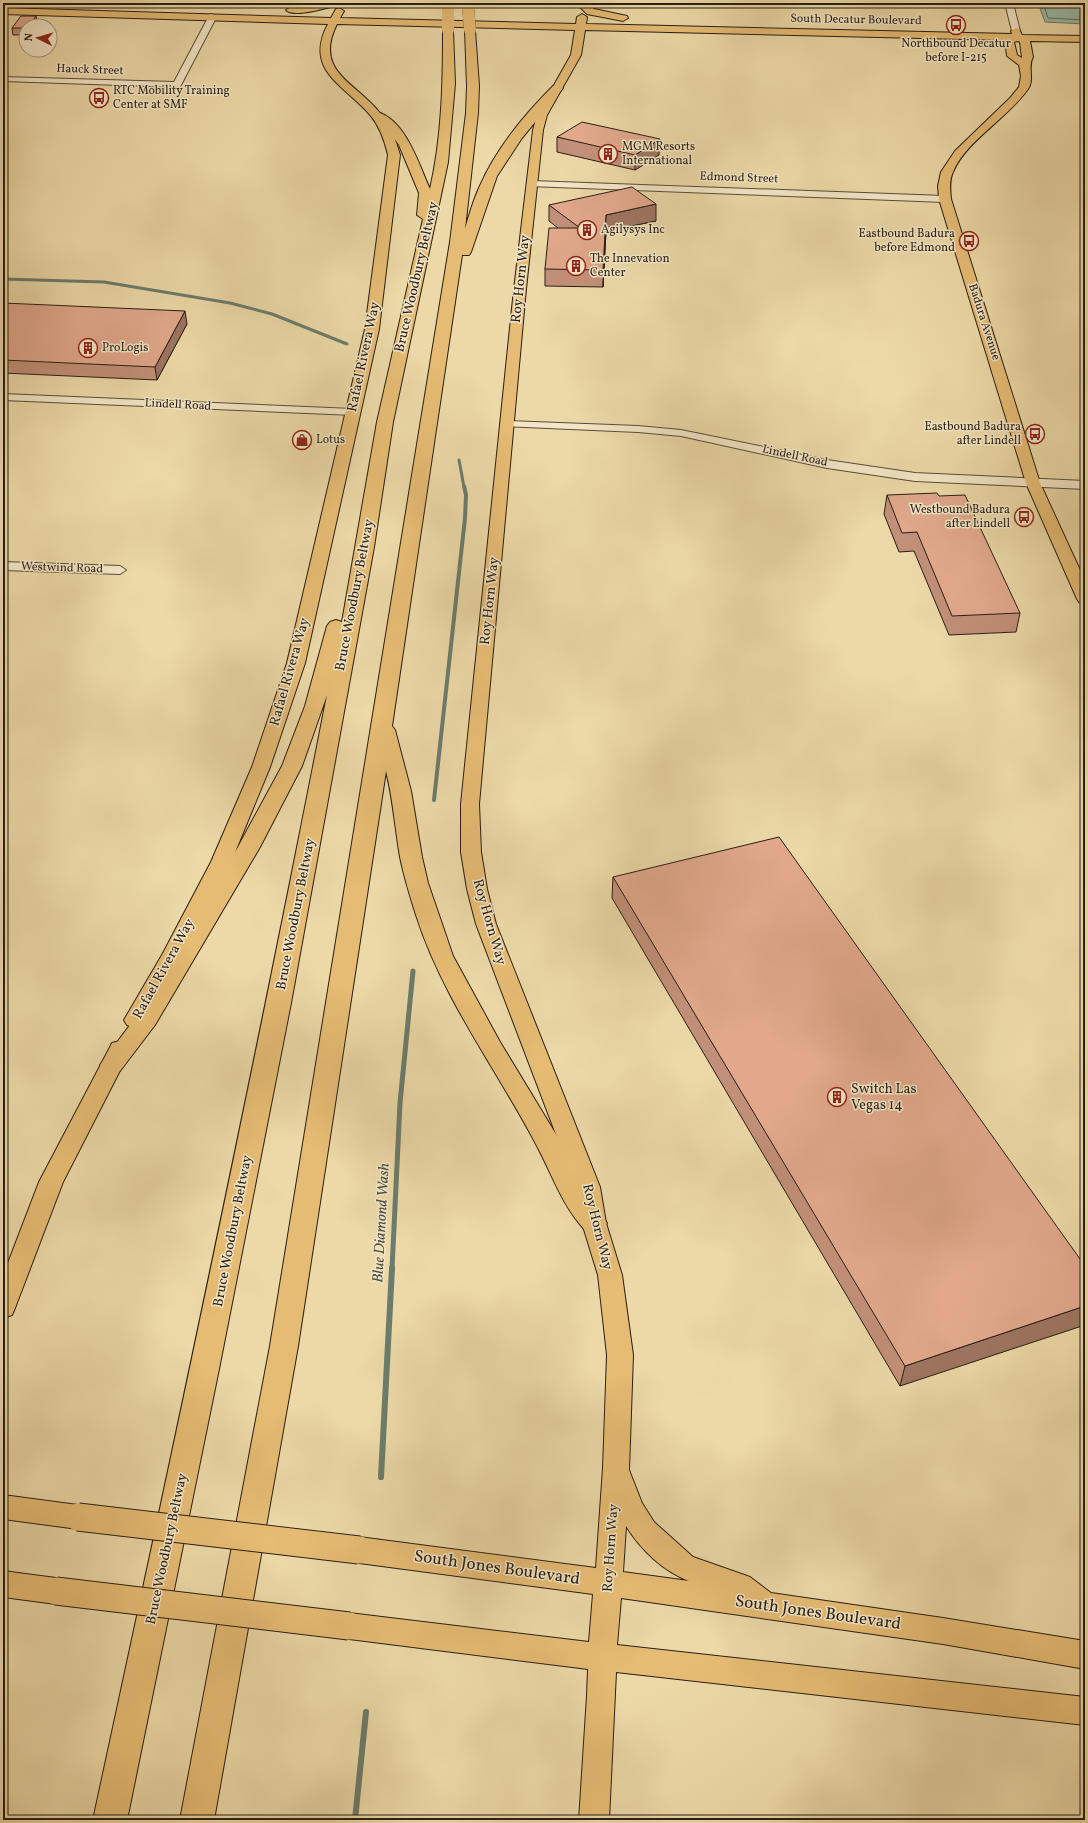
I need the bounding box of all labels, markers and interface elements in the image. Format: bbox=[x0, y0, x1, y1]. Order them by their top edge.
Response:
street label: South Decatur Boulevard bbox=[790, 11, 922, 29]
bus stop icon: Northbound Decatur before I-215 bbox=[945, 14, 967, 36]
north arrow bbox=[18, 18, 58, 58]
text: N bbox=[22, 33, 37, 42]
place label: Northbound Decatur before I-215 bbox=[901, 36, 1011, 66]
street label: Hauck Street bbox=[56, 61, 124, 79]
place label: RTC Mobility Training Center at SMF bbox=[113, 83, 230, 113]
bus stop icon: RTC Mobility Training Center at SMF bbox=[88, 87, 110, 109]
place label: MGM Resorts International bbox=[622, 139, 695, 169]
building icon: MGM Resorts International bbox=[597, 143, 619, 165]
street label: Edmond Street bbox=[699, 169, 779, 187]
street label: Bruce Woodbury Beltway bbox=[390, 199, 444, 354]
building icon: Agilysys Inc bbox=[576, 219, 598, 241]
place label: Agilysys Inc bbox=[601, 222, 665, 238]
place label: Eastbound Badura before Edmond bbox=[858, 226, 955, 256]
bus stop icon: Eastbound Badura before Edmond bbox=[958, 230, 980, 252]
street label: Roy Horn Way bbox=[507, 234, 535, 324]
place label: The Innevation Center bbox=[590, 251, 670, 281]
building icon: The Innevation Center bbox=[565, 255, 587, 277]
street label: Badura Avenue bbox=[964, 282, 1004, 363]
street label: Rafael Rivera Way bbox=[343, 300, 385, 414]
building icon: ProLogis bbox=[77, 337, 99, 359]
place label: ProLogis bbox=[102, 340, 148, 356]
street label: Lindell Road bbox=[144, 395, 212, 415]
place label: Eastbound Badura after Lindell bbox=[924, 419, 1021, 449]
bus stop icon: Eastbound Badura after Lindell bbox=[1024, 423, 1046, 445]
shop icon: Lotus bbox=[291, 429, 313, 451]
place label: Lotus bbox=[316, 432, 345, 448]
street label: Lindell Road bbox=[761, 441, 829, 471]
place label: Westbound Badura after Lindell bbox=[910, 502, 1010, 532]
bus stop icon: Westbound Badura after Lindell bbox=[1013, 506, 1035, 528]
street label: Bruce Woodbury Beltway bbox=[331, 517, 379, 673]
street label: Roy Horn Way bbox=[476, 556, 504, 646]
street label: Westwind Road bbox=[21, 559, 104, 577]
street label: Rafael Rivera Way bbox=[265, 615, 315, 728]
street label: Bruce Woodbury Beltway bbox=[272, 836, 320, 992]
street label: Roy Horn Way bbox=[468, 877, 510, 967]
street label: Rafael Rivera Way bbox=[129, 915, 200, 1023]
place label: Switch Las Vegas 14 bbox=[851, 1080, 916, 1115]
building icon: Switch Las Vegas 14 bbox=[826, 1086, 848, 1108]
street label: Bruce Woodbury Beltway bbox=[209, 1153, 257, 1309]
water label: Blue Diamond Wash bbox=[368, 1163, 396, 1283]
street label: Roy Horn Way bbox=[577, 1182, 617, 1273]
street label: Bruce Woodbury Beltway bbox=[142, 1471, 192, 1626]
street label: Roy Horn Way bbox=[598, 1503, 624, 1593]
street label: South Jones Boulevard bbox=[413, 1545, 581, 1591]
street label: South Jones Boulevard bbox=[734, 1590, 902, 1636]

